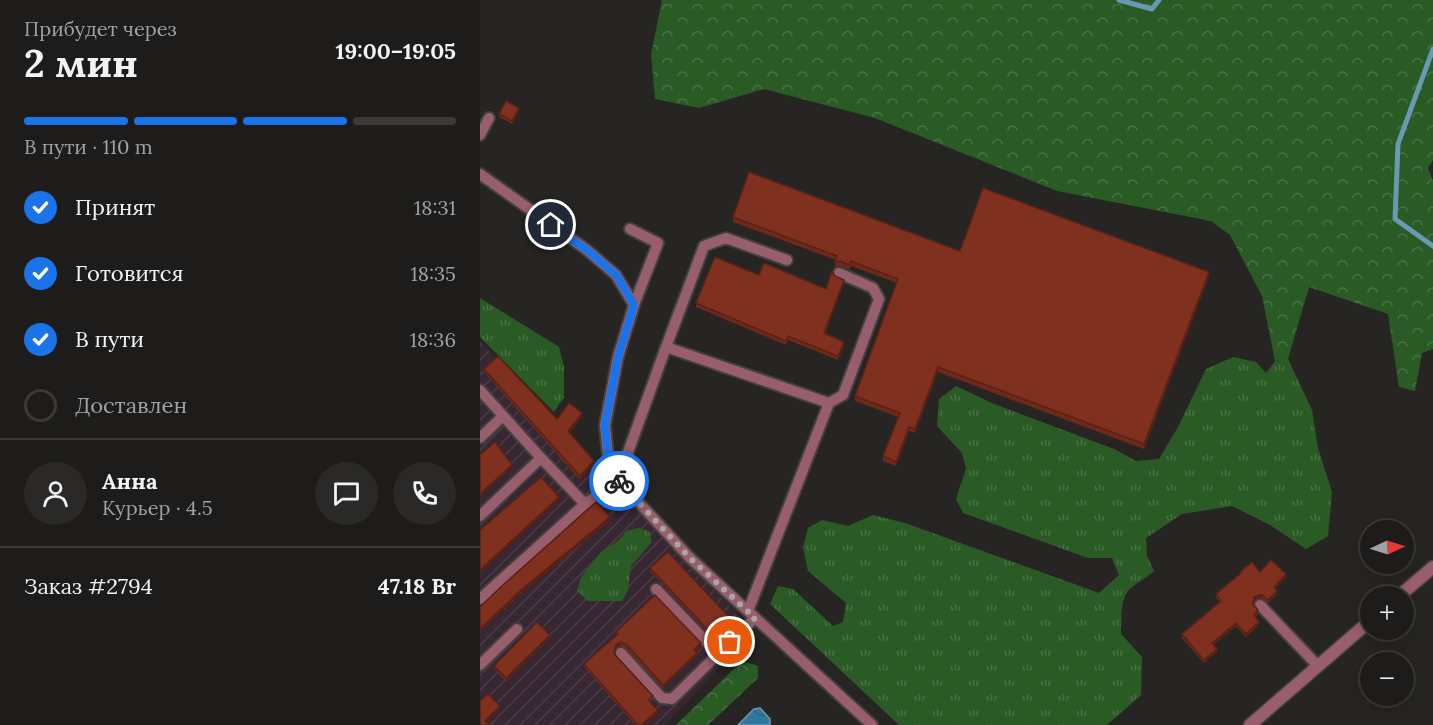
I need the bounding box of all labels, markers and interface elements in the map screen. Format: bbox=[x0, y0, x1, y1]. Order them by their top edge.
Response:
text: Прибудет через bbox=[24, 16, 177, 41]
text: 19:00–19:05 bbox=[336, 37, 456, 65]
text: 2 мин bbox=[24, 38, 138, 88]
text: В пути · 110 m bbox=[24, 134, 153, 159]
icon: check bbox=[24, 191, 57, 224]
text: Принят bbox=[75, 193, 155, 221]
text: 18:31 bbox=[414, 195, 456, 220]
pin bbox=[525, 199, 576, 250]
icon: home bbox=[534, 208, 567, 241]
icon: check bbox=[24, 257, 57, 290]
text: Готовится bbox=[75, 259, 184, 287]
text: 18:35 bbox=[410, 261, 456, 286]
icon: check bbox=[24, 323, 57, 356]
text: В пути bbox=[75, 325, 144, 353]
text: 18:36 bbox=[410, 327, 456, 352]
text: Доставлен bbox=[75, 391, 187, 419]
courier bbox=[589, 451, 649, 511]
button: person bbox=[24, 462, 87, 525]
button: chat bbox=[315, 462, 378, 525]
button: phone bbox=[393, 462, 456, 525]
icon: bike bbox=[603, 465, 636, 498]
text: Анна bbox=[102, 467, 157, 495]
text: Курьер · 4.5 bbox=[102, 495, 213, 520]
north arrow bbox=[1360, 520, 1414, 574]
map controls bbox=[1360, 520, 1414, 706]
text: Заказ #2794 bbox=[24, 572, 153, 600]
text: 47.18 Br bbox=[378, 572, 456, 600]
button: + bbox=[1360, 586, 1414, 640]
pin bbox=[704, 616, 755, 667]
icon: bag bbox=[713, 625, 746, 658]
button: − bbox=[1360, 652, 1414, 706]

